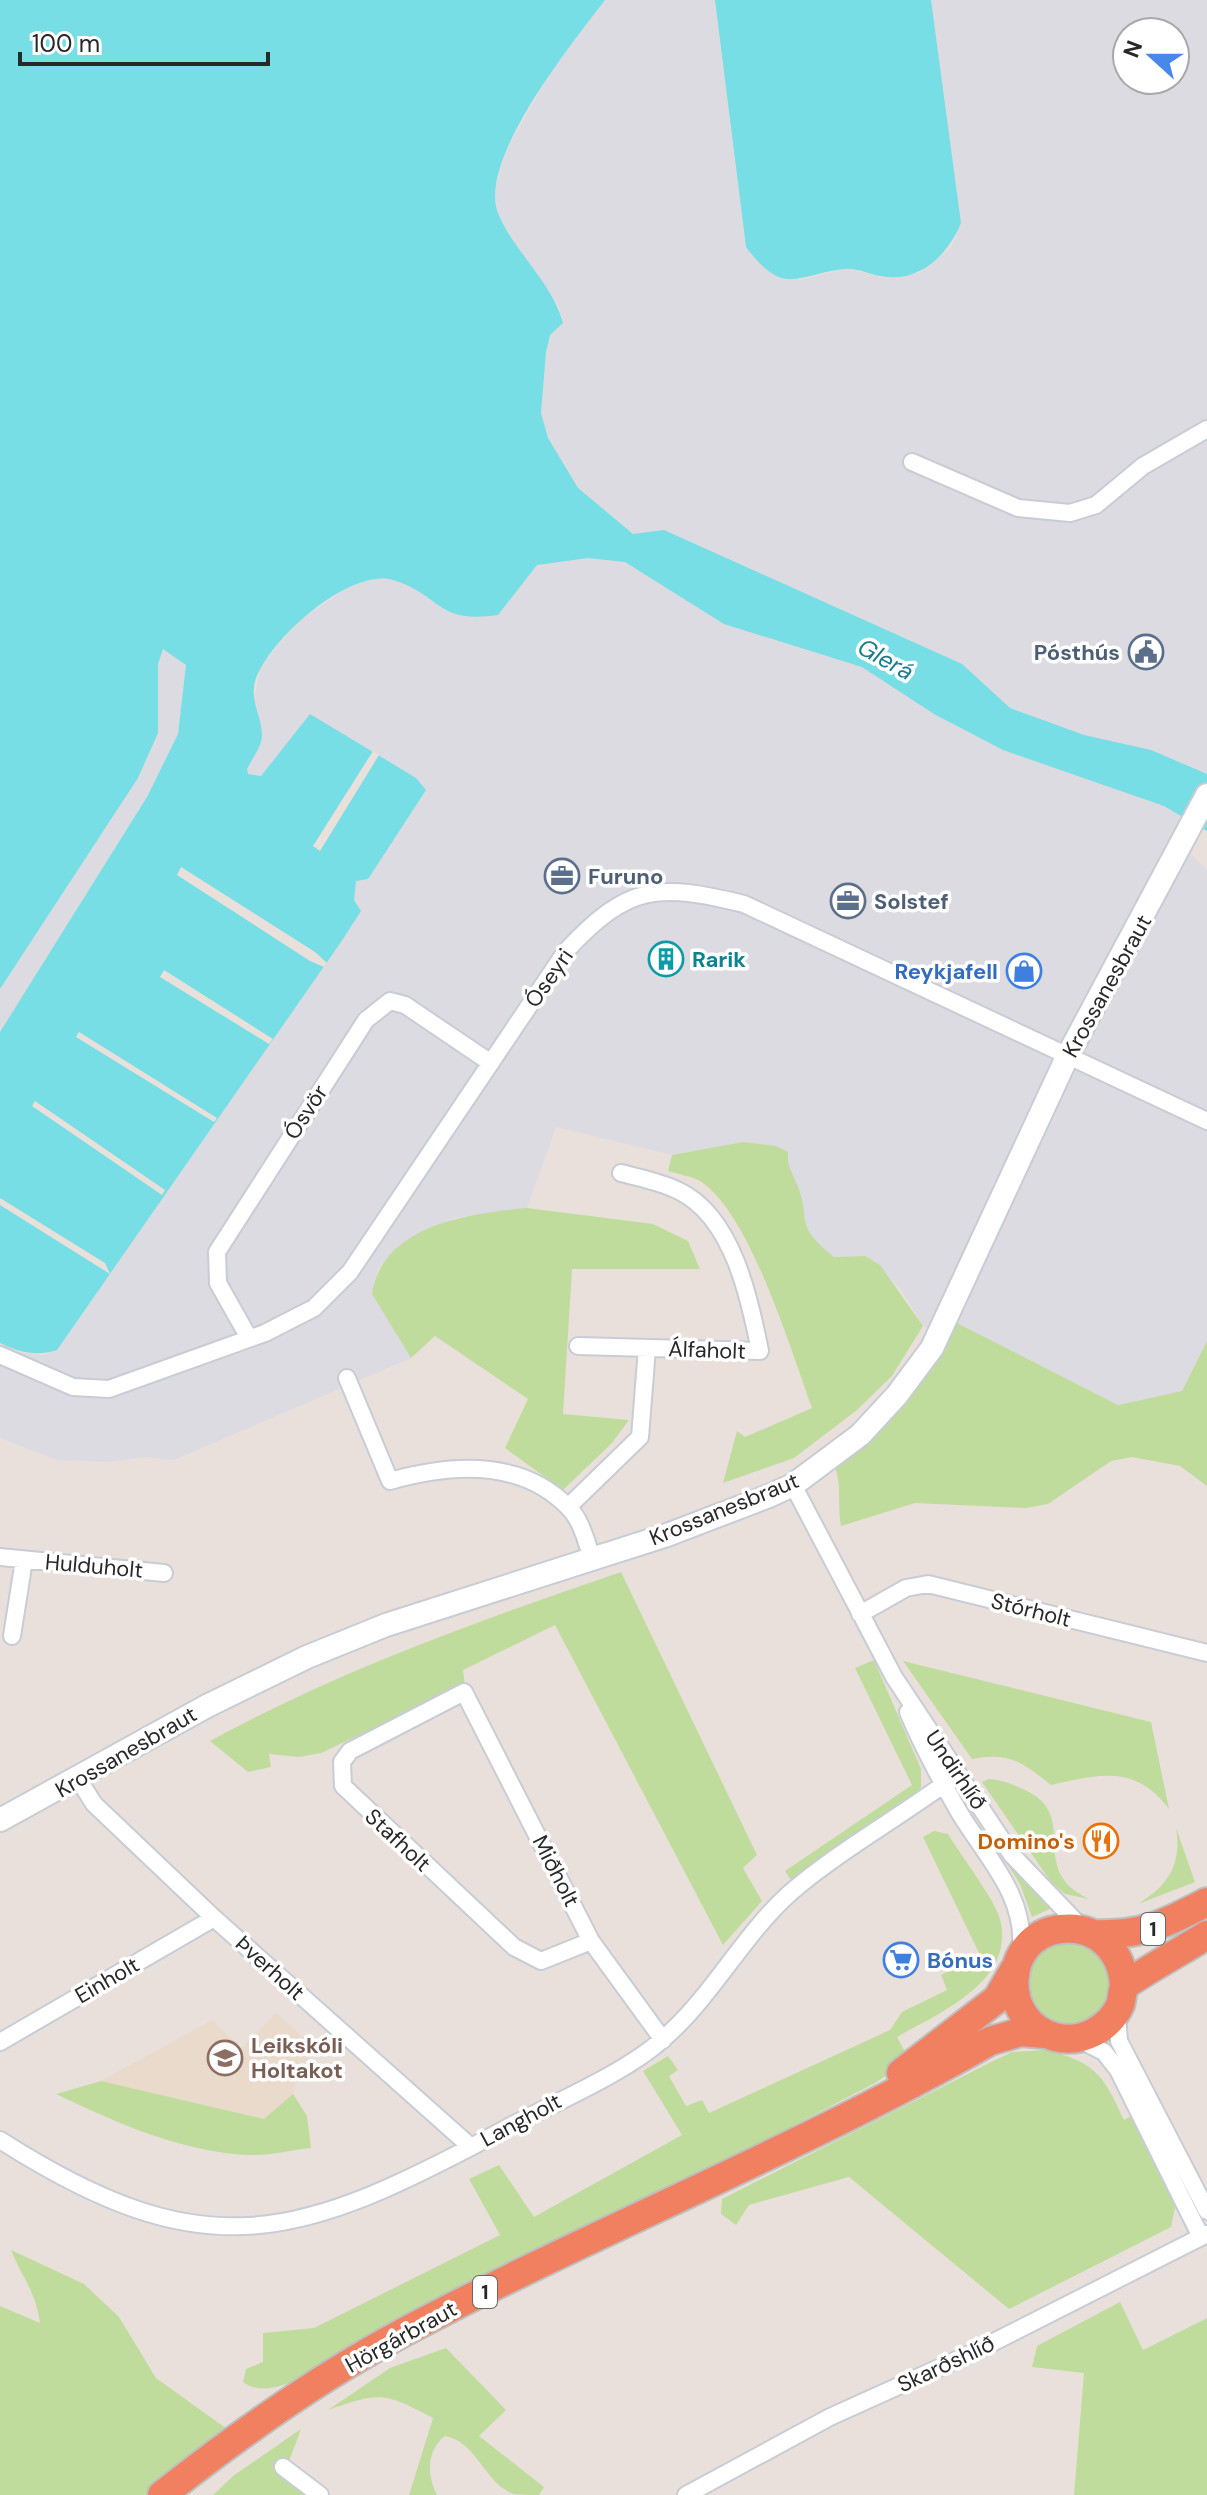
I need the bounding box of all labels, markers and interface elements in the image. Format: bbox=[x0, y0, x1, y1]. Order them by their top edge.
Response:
scale bar bbox=[20, 16, 268, 66]
north arrow bbox=[1111, 16, 1191, 96]
text: 100 m bbox=[32, 28, 100, 59]
text: N bbox=[1116, 36, 1149, 62]
water label: Glerá bbox=[852, 631, 920, 687]
public building icon: Pósthús bbox=[1127, 633, 1165, 671]
place label: Pósthús bbox=[1034, 638, 1120, 667]
office icon: Furuno bbox=[543, 857, 581, 895]
place label: Furuno bbox=[588, 862, 663, 891]
office icon: Solstef bbox=[829, 882, 867, 920]
place label: Solstef bbox=[874, 887, 949, 916]
street label: Krossanesbraut bbox=[1056, 909, 1158, 1063]
building icon: Rarik bbox=[647, 940, 685, 978]
street label: Óseyri bbox=[518, 943, 580, 1013]
place label: Rarik bbox=[692, 945, 746, 974]
shop icon: Reykjafell bbox=[1005, 952, 1043, 990]
place label: Reykjafell bbox=[894, 957, 998, 986]
street label: Ósvör bbox=[278, 1079, 334, 1145]
street label: Álfaholt bbox=[668, 1334, 746, 1366]
street label: Krossanesbraut bbox=[645, 1466, 803, 1552]
street label: Hulduholt bbox=[44, 1547, 144, 1585]
street label: Stórholt bbox=[988, 1586, 1074, 1634]
street label: Krossanesbraut bbox=[50, 1700, 202, 1804]
street label: Undirhlíð bbox=[919, 1724, 993, 1816]
street label: Stafholt bbox=[359, 1802, 437, 1878]
restaurant icon: Domino's bbox=[1082, 1822, 1120, 1860]
place label: Domino's bbox=[977, 1827, 1075, 1856]
street label: Miðholt bbox=[526, 1830, 586, 1912]
road number: 1 bbox=[1141, 1913, 1165, 1945]
street label: Þverholt bbox=[229, 1929, 311, 2007]
supermarket icon: Bónus bbox=[882, 1941, 920, 1979]
place label: Bónus bbox=[927, 1946, 993, 1975]
street label: Einholt bbox=[70, 1950, 144, 2010]
place label: Leikskóli Holtakot bbox=[251, 2031, 343, 2085]
school or university icon: Leikskóli Holtakot bbox=[206, 2039, 244, 2077]
street label: Langholt bbox=[475, 2087, 567, 2153]
road number: 1 bbox=[473, 2276, 497, 2308]
street label: Hörgárbraut bbox=[340, 2294, 462, 2380]
street label: Skarðshlíð bbox=[893, 2329, 999, 2399]

